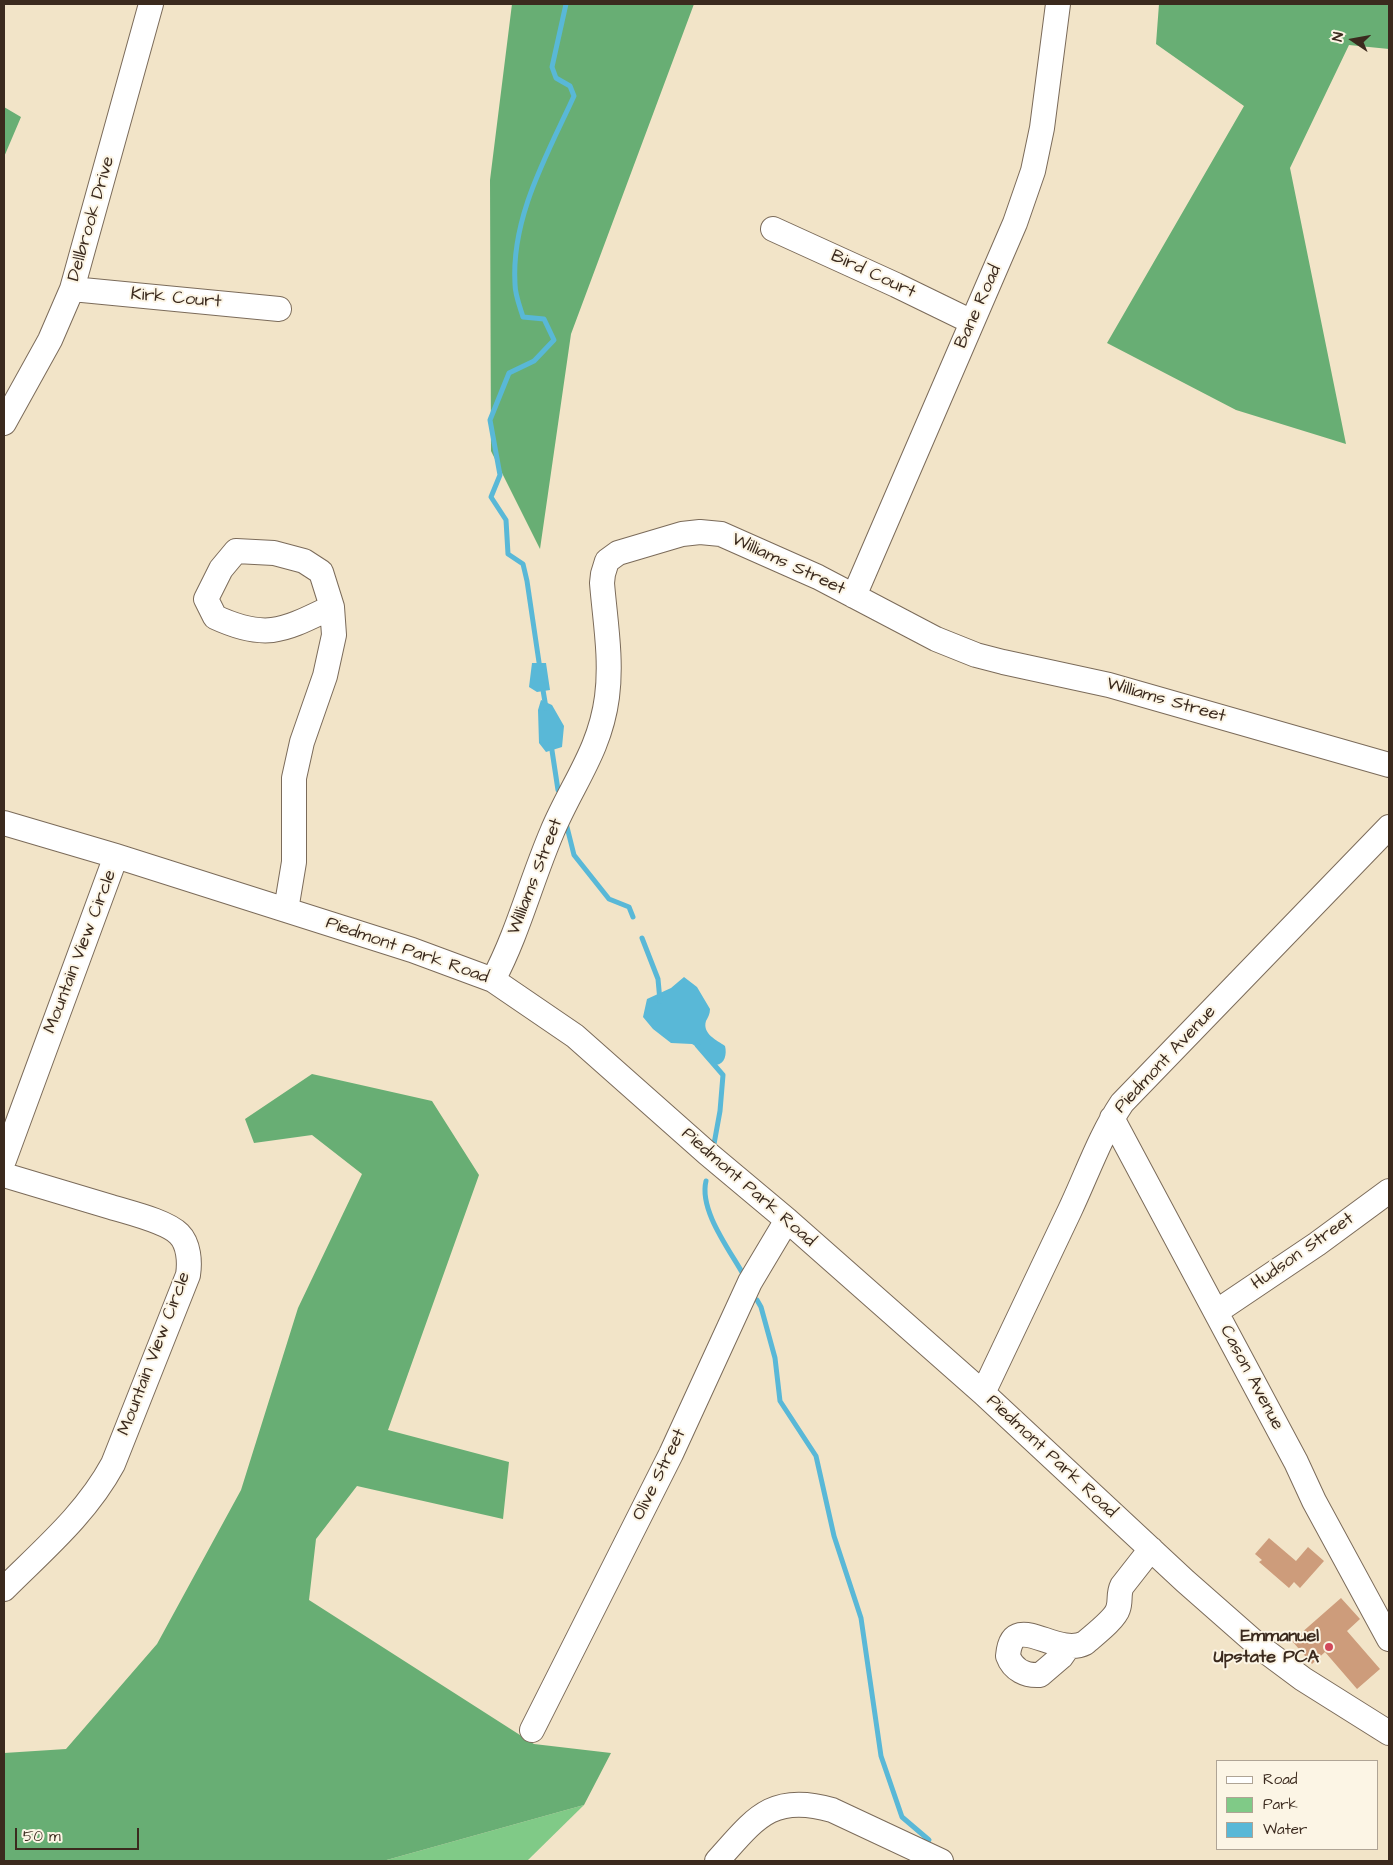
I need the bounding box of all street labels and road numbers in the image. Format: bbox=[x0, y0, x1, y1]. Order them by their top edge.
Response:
street label: Dellbrook Drive bbox=[64, 154, 120, 284]
street label: Bird Court bbox=[827, 246, 919, 304]
street label: Bane Road bbox=[951, 262, 1007, 352]
street label: Kirk Court bbox=[130, 284, 222, 314]
street label: Williams Street bbox=[728, 529, 848, 601]
street label: Williams Street bbox=[1104, 674, 1228, 728]
street label: Williams Street bbox=[504, 816, 568, 938]
street label: Mountain View Circle bbox=[40, 867, 122, 1037]
street label: Piedmont Park Road bbox=[323, 913, 491, 989]
street label: Piedmont Avenue bbox=[1111, 1002, 1221, 1118]
street label: Piedmont Park Road bbox=[676, 1124, 820, 1252]
street label: Hudson Street bbox=[1248, 1209, 1358, 1295]
street label: Mountain View Circle bbox=[114, 1269, 196, 1439]
street label: Cason Avenue bbox=[1214, 1322, 1288, 1434]
street label: Piedmont Park Road bbox=[981, 1391, 1121, 1523]
street label: Olive Street bbox=[629, 1426, 691, 1524]

